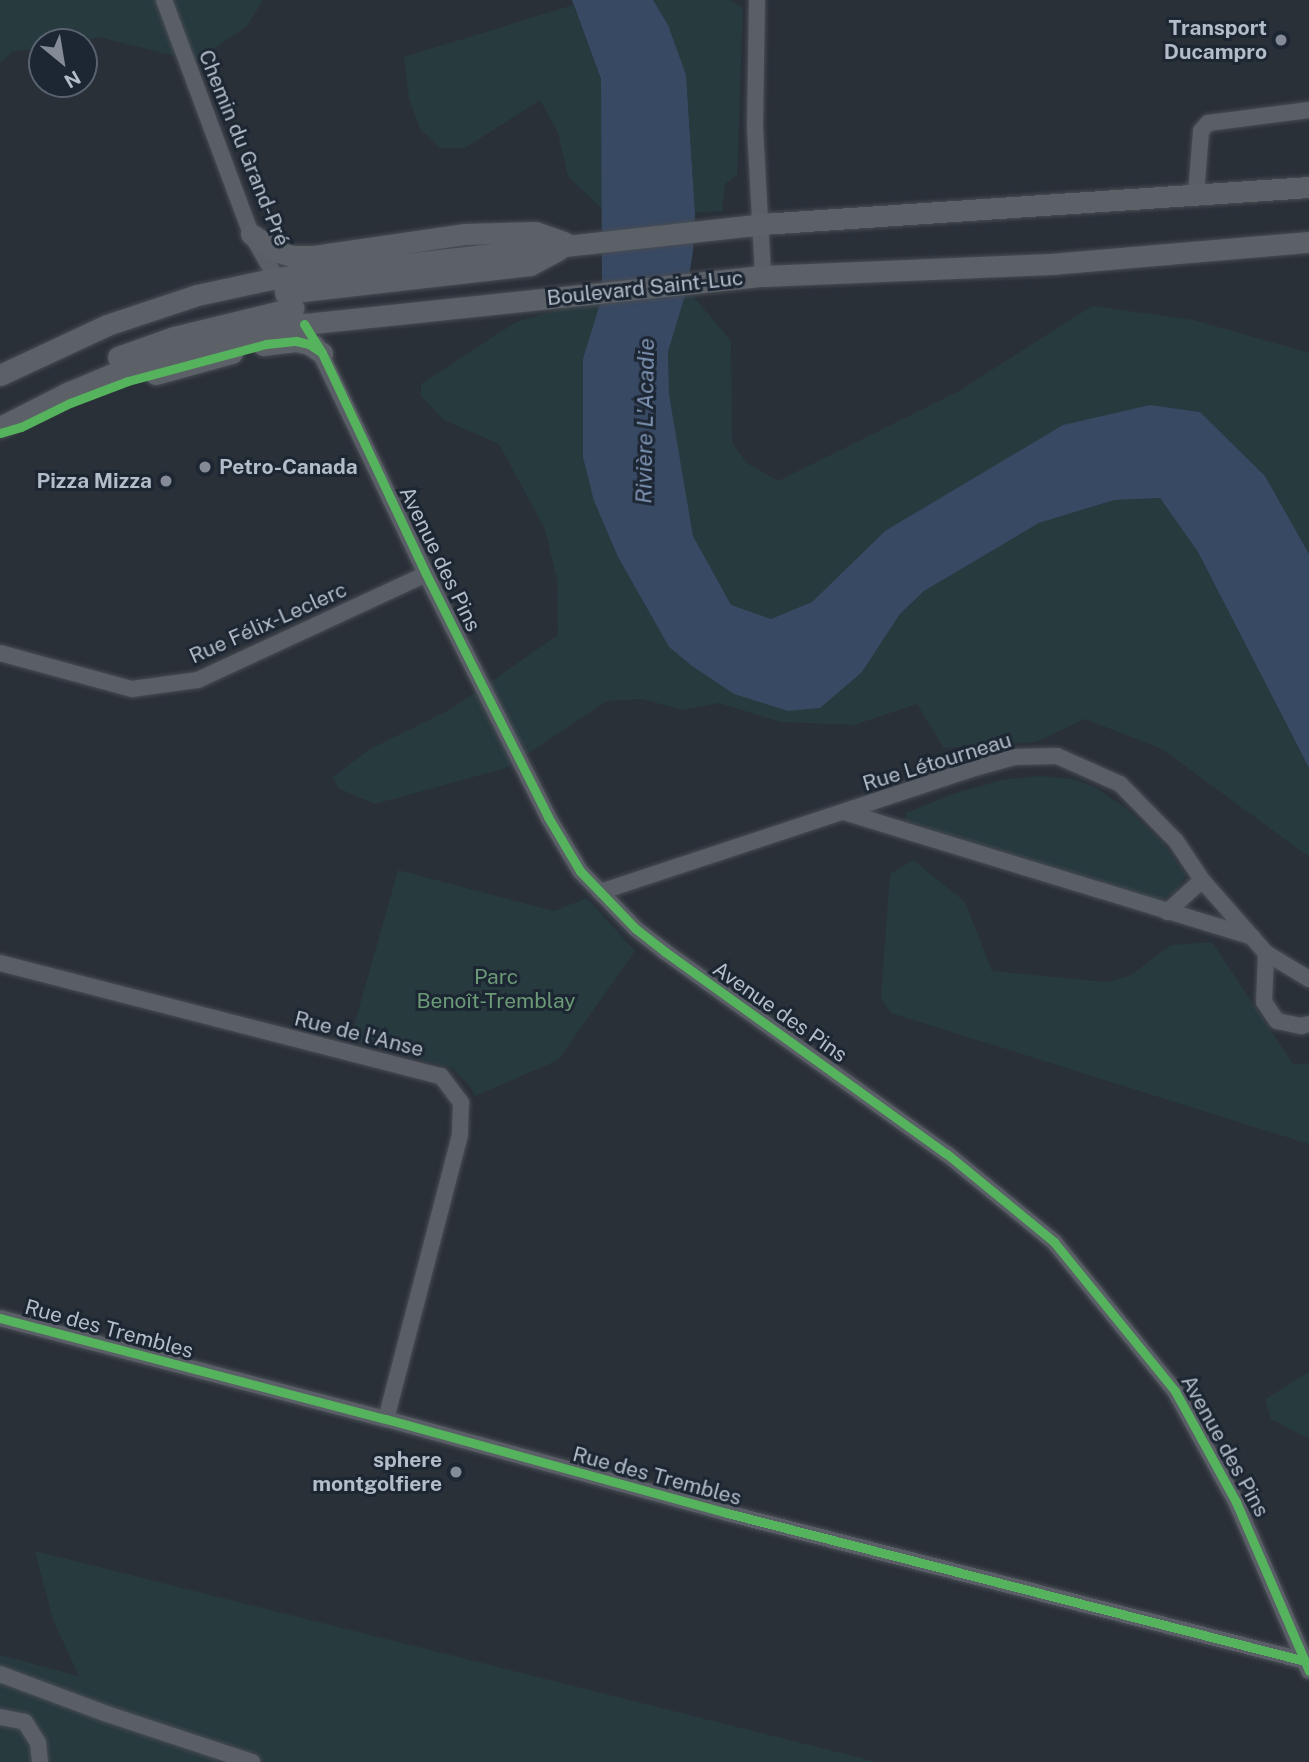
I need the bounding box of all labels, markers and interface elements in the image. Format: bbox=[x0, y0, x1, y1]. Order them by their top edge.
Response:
place label: Transport Ducampro bbox=[1164, 15, 1267, 65]
north arrow bbox=[28, 28, 98, 98]
marker: Transport Ducampro bbox=[1273, 32, 1289, 48]
street label: Chemin du Grand-Pré bbox=[193, 46, 295, 250]
text: N bbox=[61, 66, 84, 93]
street label: Boulevard Saint-Luc bbox=[546, 265, 744, 311]
water label: Rivière L'Acadie bbox=[630, 338, 660, 504]
place label: Petro-Canada bbox=[219, 454, 358, 480]
marker: Petro-Canada bbox=[197, 459, 213, 475]
place label: Pizza Mizza bbox=[37, 468, 152, 494]
marker: Pizza Mizza bbox=[158, 473, 174, 489]
street label: Avenue des Pins bbox=[394, 482, 486, 636]
street label: Rue Félix-Leclerc bbox=[185, 577, 351, 669]
street label: Rue Létourneau bbox=[860, 727, 1014, 797]
street label: Avenue des Pins bbox=[708, 956, 852, 1068]
park label: Parc Benoît-Tremblay bbox=[416, 964, 576, 1014]
street label: Rue de l'Anse bbox=[292, 1006, 426, 1062]
street label: Rue des Trembles bbox=[22, 1294, 196, 1364]
street label: Avenue des Pins bbox=[1176, 1371, 1274, 1521]
street label: Rue des Trembles bbox=[570, 1441, 744, 1511]
place label: sphere montgolfiere bbox=[312, 1447, 442, 1497]
marker: sphere montgolfiere bbox=[448, 1464, 464, 1480]

